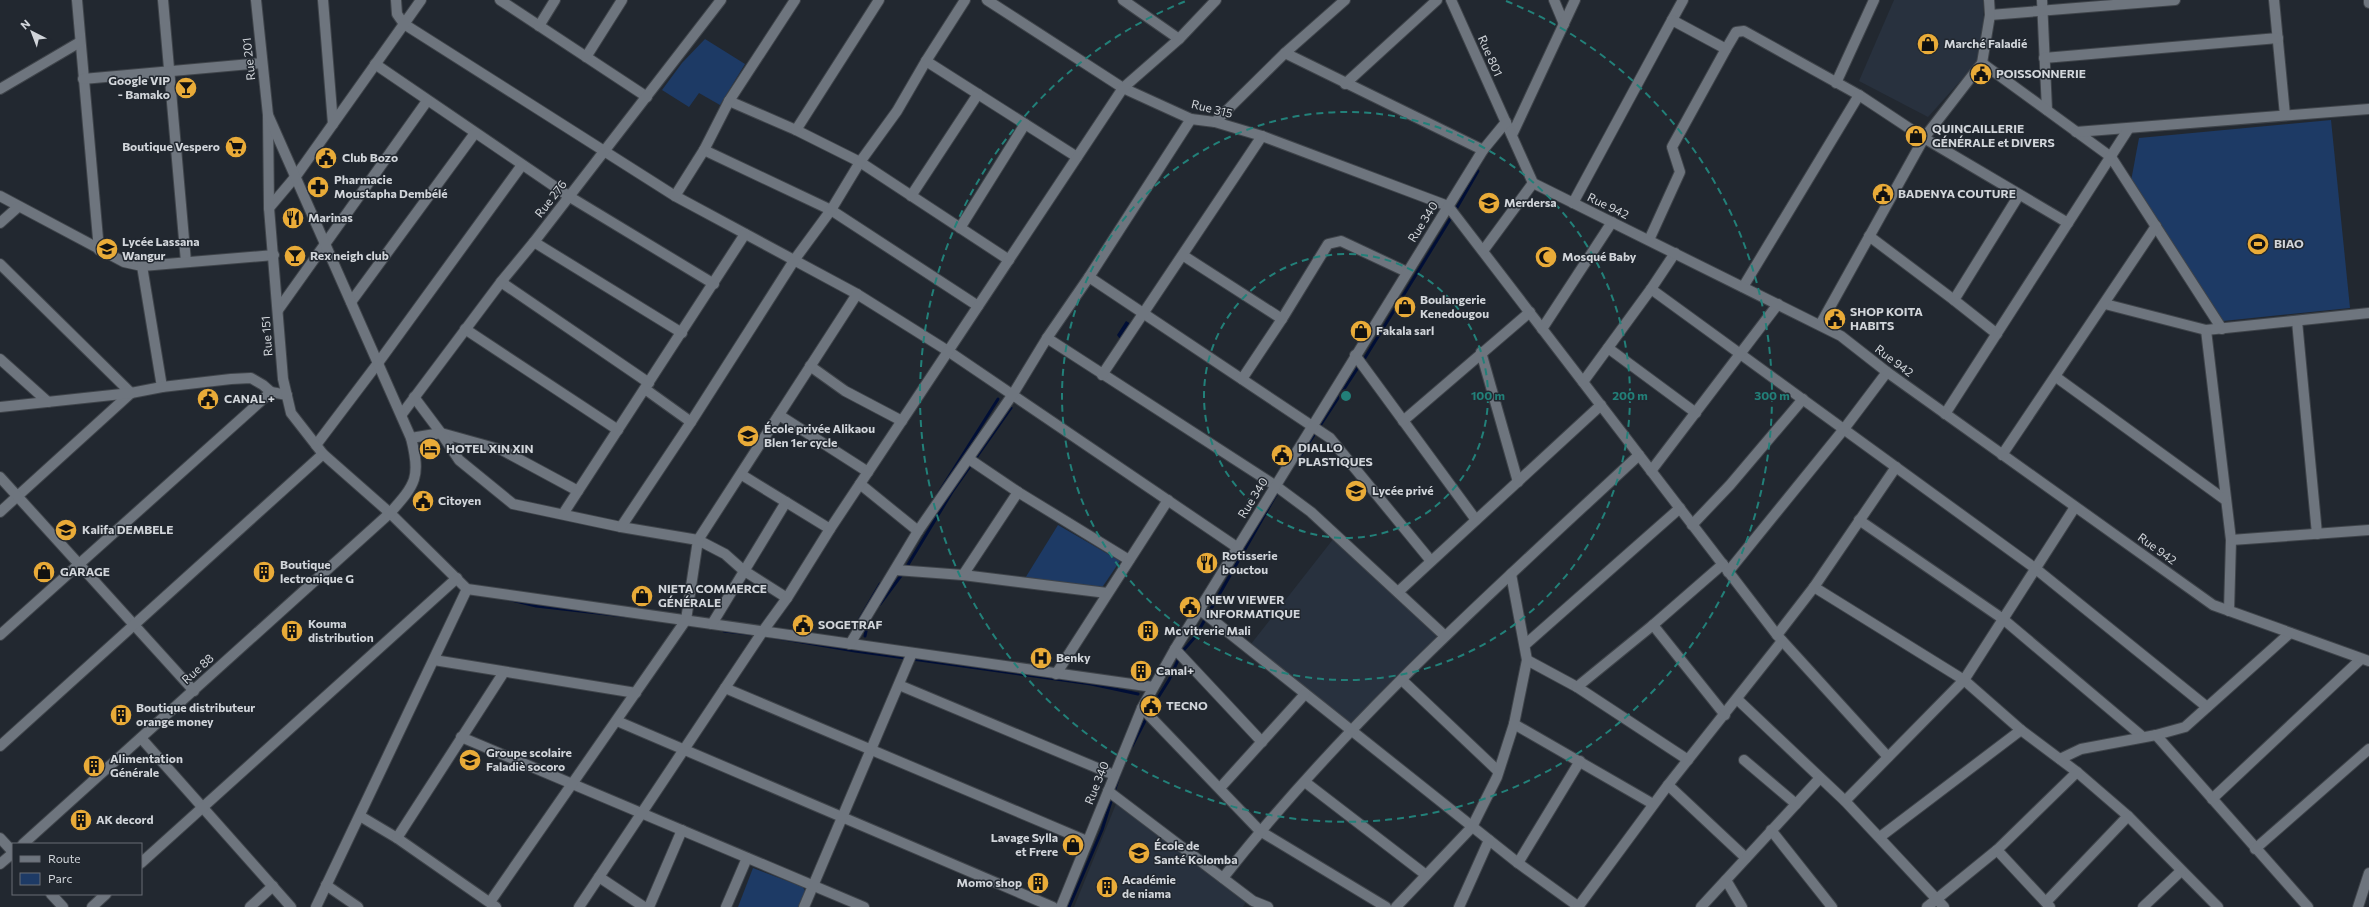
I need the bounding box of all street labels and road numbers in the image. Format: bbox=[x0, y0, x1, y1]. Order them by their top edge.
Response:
street label: Rue 801 bbox=[1476, 33, 1506, 78]
street label: Rue 201 bbox=[239, 37, 257, 81]
street label: Rue 315 bbox=[1190, 96, 1234, 120]
street label: Rue 276 bbox=[531, 177, 569, 220]
street label: Rue 942 bbox=[1585, 189, 1632, 221]
street label: Rue 340 bbox=[1404, 198, 1440, 244]
street label: Rue 151 bbox=[258, 315, 274, 357]
street label: Rue 942 bbox=[1873, 341, 1917, 379]
street label: Rue 340 bbox=[1234, 474, 1270, 520]
street label: Rue 942 bbox=[2136, 530, 2180, 567]
street label: Rue 88 bbox=[179, 650, 216, 686]
street label: Rue 340 bbox=[1081, 759, 1111, 806]

